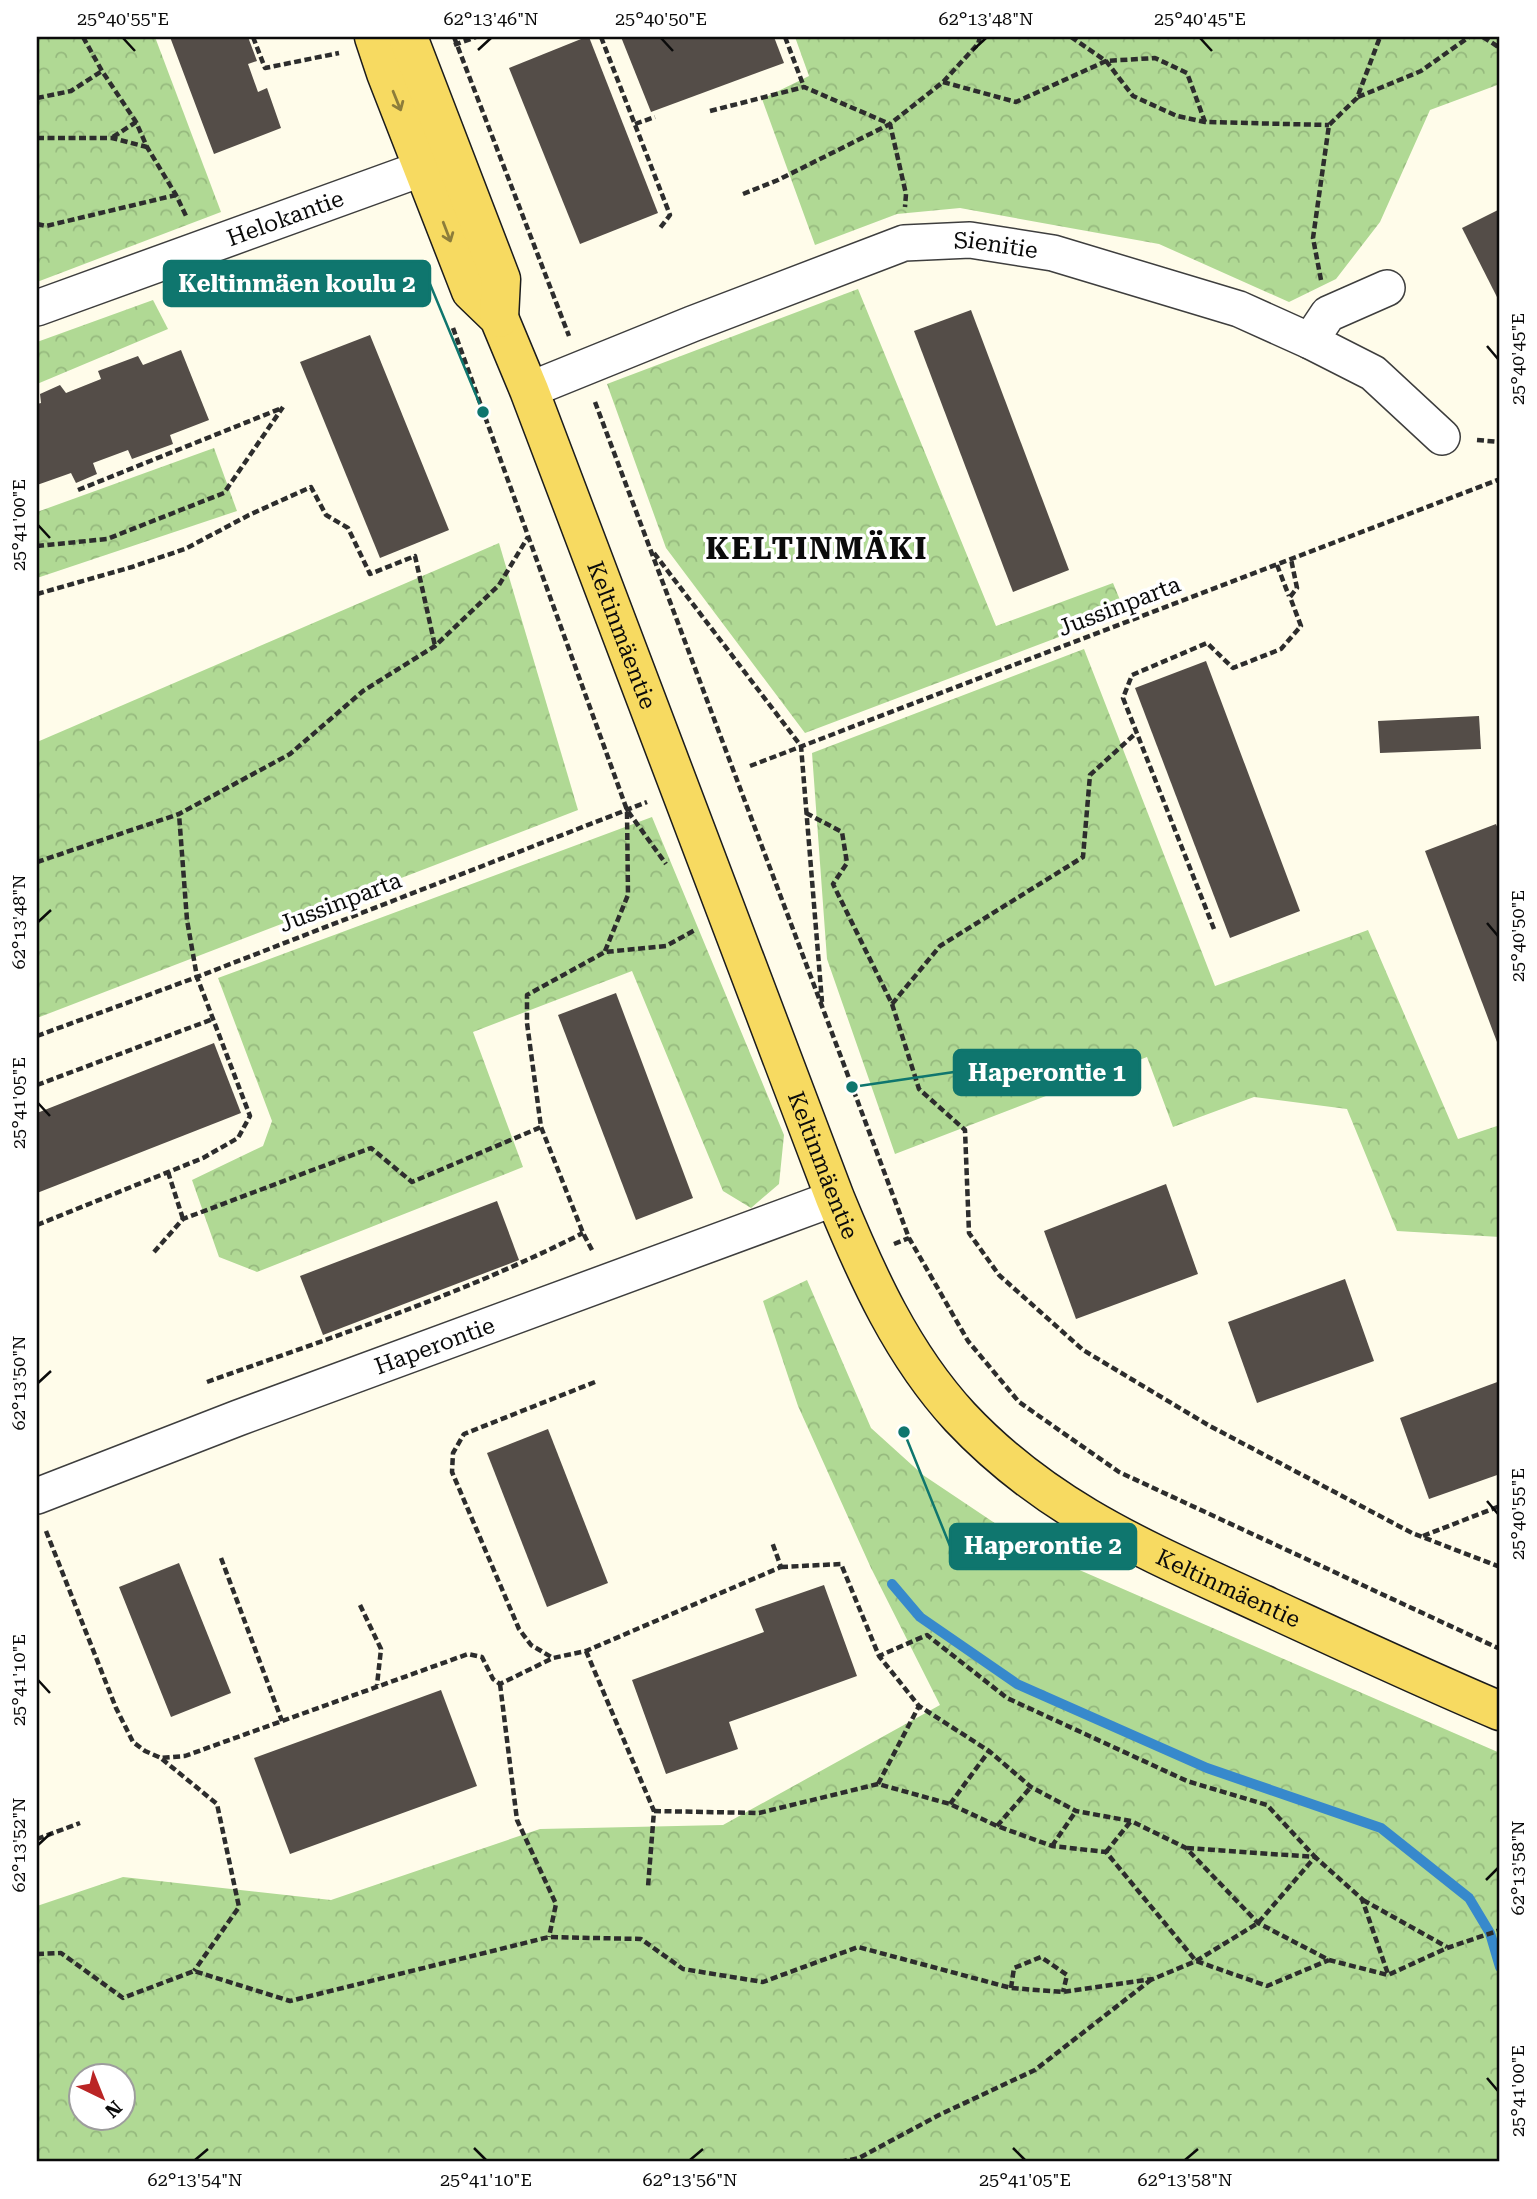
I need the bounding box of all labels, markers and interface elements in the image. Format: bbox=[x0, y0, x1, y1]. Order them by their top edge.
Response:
text: 25°40'55"E bbox=[77, 8, 169, 29]
text: 62°13'46"N bbox=[444, 8, 538, 29]
text: 25°40'50"E bbox=[615, 8, 707, 29]
text: 62°13'48"N bbox=[939, 8, 1033, 29]
text: 25°40'45"E bbox=[1154, 8, 1246, 29]
one-way arrow bbox=[391, 90, 404, 111]
street label: Helokantie bbox=[223, 185, 347, 252]
one-way arrow bbox=[441, 221, 454, 243]
street label: Sienitie bbox=[953, 227, 1040, 264]
callout: Keltinmäen koulu 2 bbox=[164, 261, 430, 306]
text: Keltinmäen koulu 2 bbox=[178, 270, 416, 298]
text: 25°40'45"E bbox=[1507, 313, 1528, 405]
text: 25°41'00"E bbox=[8, 479, 29, 571]
district label: KELTINMÄKI bbox=[706, 530, 928, 566]
street label: Keltinmäentie bbox=[581, 558, 662, 713]
street label: Jussinparta bbox=[1054, 571, 1185, 642]
street label: Jussinparta bbox=[275, 867, 406, 938]
text: 62°13'48"N bbox=[8, 875, 29, 969]
text: 25°40'50"E bbox=[1507, 890, 1528, 982]
callout: Haperontie 1 bbox=[954, 1050, 1140, 1095]
text: 25°41'05"E bbox=[8, 1057, 29, 1149]
text: Haperontie 1 bbox=[968, 1059, 1126, 1087]
street label: Keltinmäentie bbox=[782, 1088, 864, 1243]
street label: Haperontie bbox=[371, 1312, 498, 1380]
text: 62°13'50"N bbox=[8, 1336, 29, 1430]
text: 25°40'55"E bbox=[1507, 1468, 1528, 1560]
callout: Haperontie 2 bbox=[950, 1524, 1136, 1569]
text: Haperontie 2 bbox=[964, 1532, 1122, 1560]
street label: Keltinmäentie bbox=[1152, 1544, 1304, 1634]
text: 25°41'10"E bbox=[8, 1634, 29, 1726]
text: 62°13'52"N bbox=[8, 1798, 29, 1892]
text: 62°13'58"N bbox=[1507, 1821, 1528, 1915]
text: 25°41'00"E bbox=[1507, 2045, 1528, 2137]
north arrow bbox=[66, 2062, 136, 2132]
text: N bbox=[100, 2096, 126, 2123]
text: 62°13'54"N bbox=[148, 2169, 242, 2190]
text: 25°41'10"E bbox=[440, 2169, 532, 2190]
text: 62°13'56"N bbox=[643, 2169, 737, 2190]
text: 25°41'05"E bbox=[979, 2169, 1071, 2190]
text: 62°13'58"N bbox=[1138, 2169, 1232, 2190]

